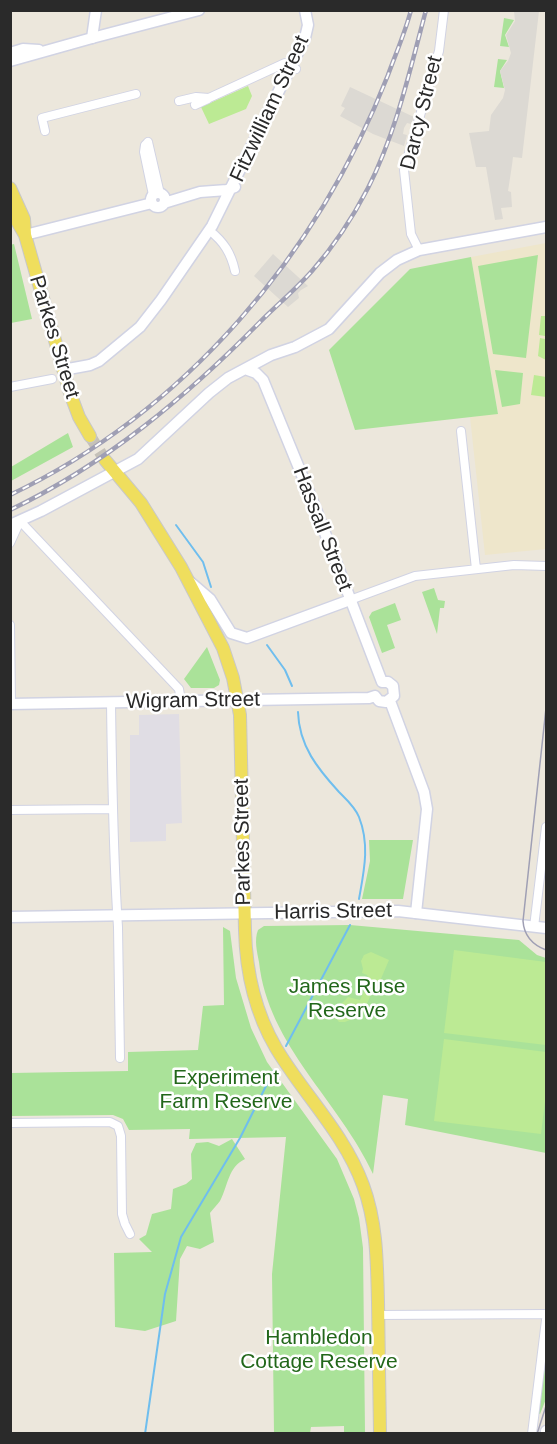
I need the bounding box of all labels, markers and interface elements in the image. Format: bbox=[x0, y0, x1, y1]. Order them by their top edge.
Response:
street label: Fitzwilliam Street bbox=[225, 32, 315, 186]
street label: Darcy Street bbox=[396, 53, 448, 173]
street label: Parkes Street bbox=[23, 272, 85, 402]
street label: Hassall Street bbox=[287, 463, 357, 595]
street label: Wigram Street bbox=[126, 687, 260, 715]
street label: Parkes Street bbox=[229, 778, 257, 906]
street label: Harris Street bbox=[274, 898, 392, 926]
park label: James Ruse Reserve bbox=[289, 974, 405, 1024]
park label: Experiment Farm Reserve bbox=[159, 1065, 293, 1115]
park label: Hambledon Cottage Reserve bbox=[240, 1325, 398, 1375]

